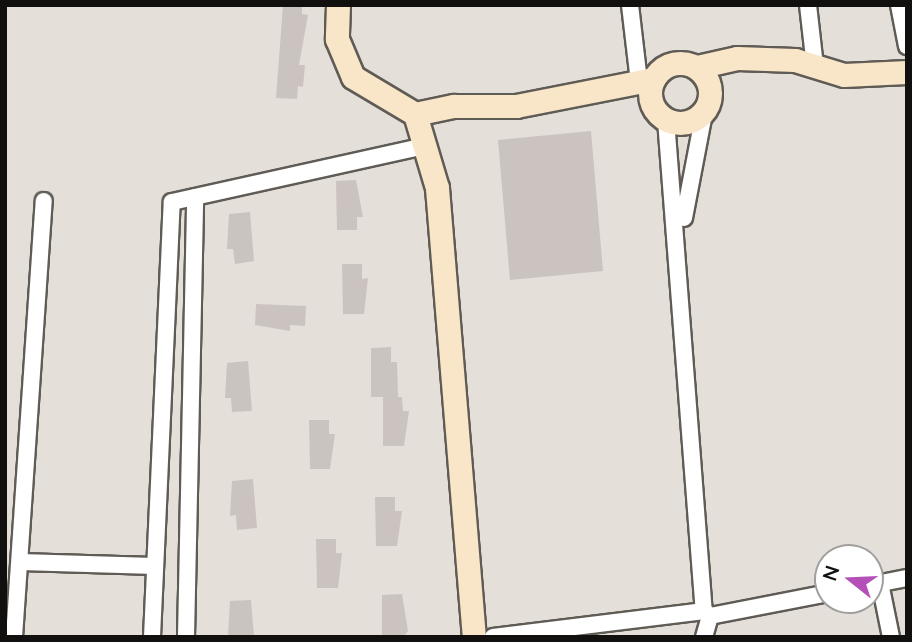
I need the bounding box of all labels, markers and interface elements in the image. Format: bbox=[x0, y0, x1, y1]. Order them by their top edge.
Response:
north arrow bbox=[814, 544, 884, 614]
text: N bbox=[817, 562, 844, 583]

